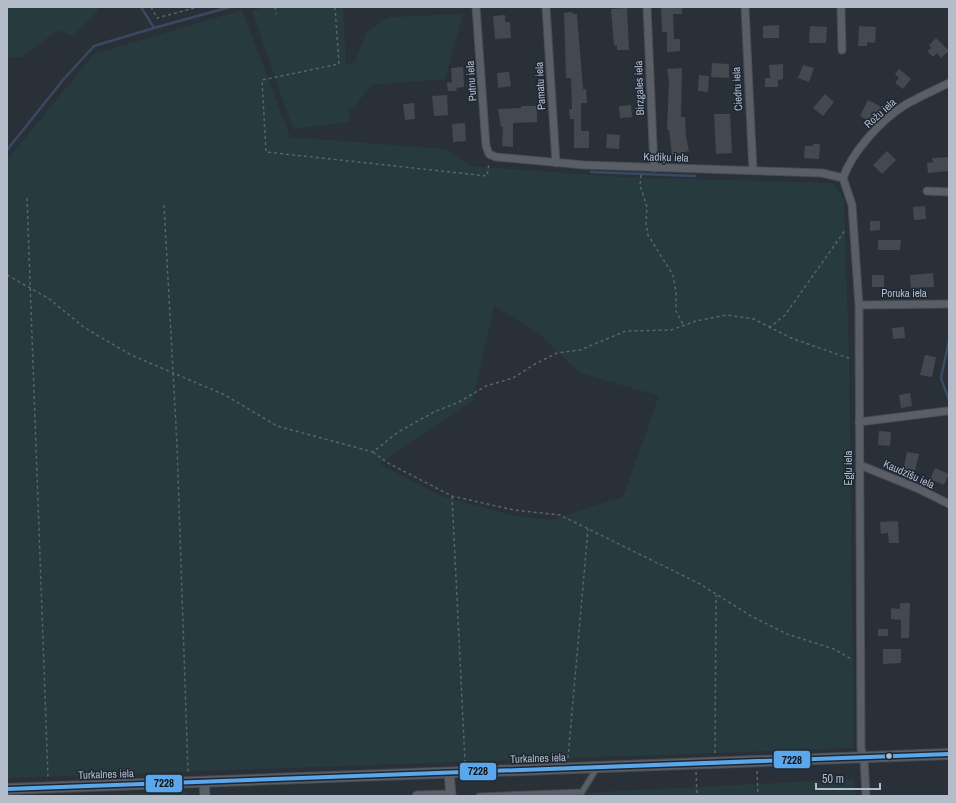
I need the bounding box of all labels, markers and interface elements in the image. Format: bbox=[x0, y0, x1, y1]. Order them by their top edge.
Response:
street label: Putnu iela bbox=[463, 60, 479, 102]
street label: Birzgales iela bbox=[631, 60, 647, 116]
street label: Pamatu iela bbox=[532, 62, 548, 110]
street label: Ciedru iela bbox=[729, 67, 745, 111]
street label: Rožu iela bbox=[861, 95, 899, 131]
street label: Kadiķu iela bbox=[643, 149, 689, 165]
street label: Poruka iela bbox=[881, 286, 927, 300]
street label: Egļu iela bbox=[841, 450, 855, 486]
street label: Kaudzīšu iela bbox=[881, 456, 937, 492]
street label: Turkalnes iela bbox=[510, 750, 566, 766]
line badge: 7228 bbox=[773, 750, 811, 769]
unlabelled marker bbox=[884, 751, 894, 761]
text: 7228 bbox=[782, 753, 802, 767]
line badge: 7228 bbox=[459, 762, 497, 781]
text: 7228 bbox=[468, 764, 488, 778]
scale bar bbox=[816, 765, 880, 791]
street label: Turkalnes iela bbox=[78, 766, 134, 782]
text: 50 m bbox=[822, 771, 844, 787]
line badge: 7228 bbox=[145, 774, 183, 793]
text: 7228 bbox=[154, 776, 174, 790]

